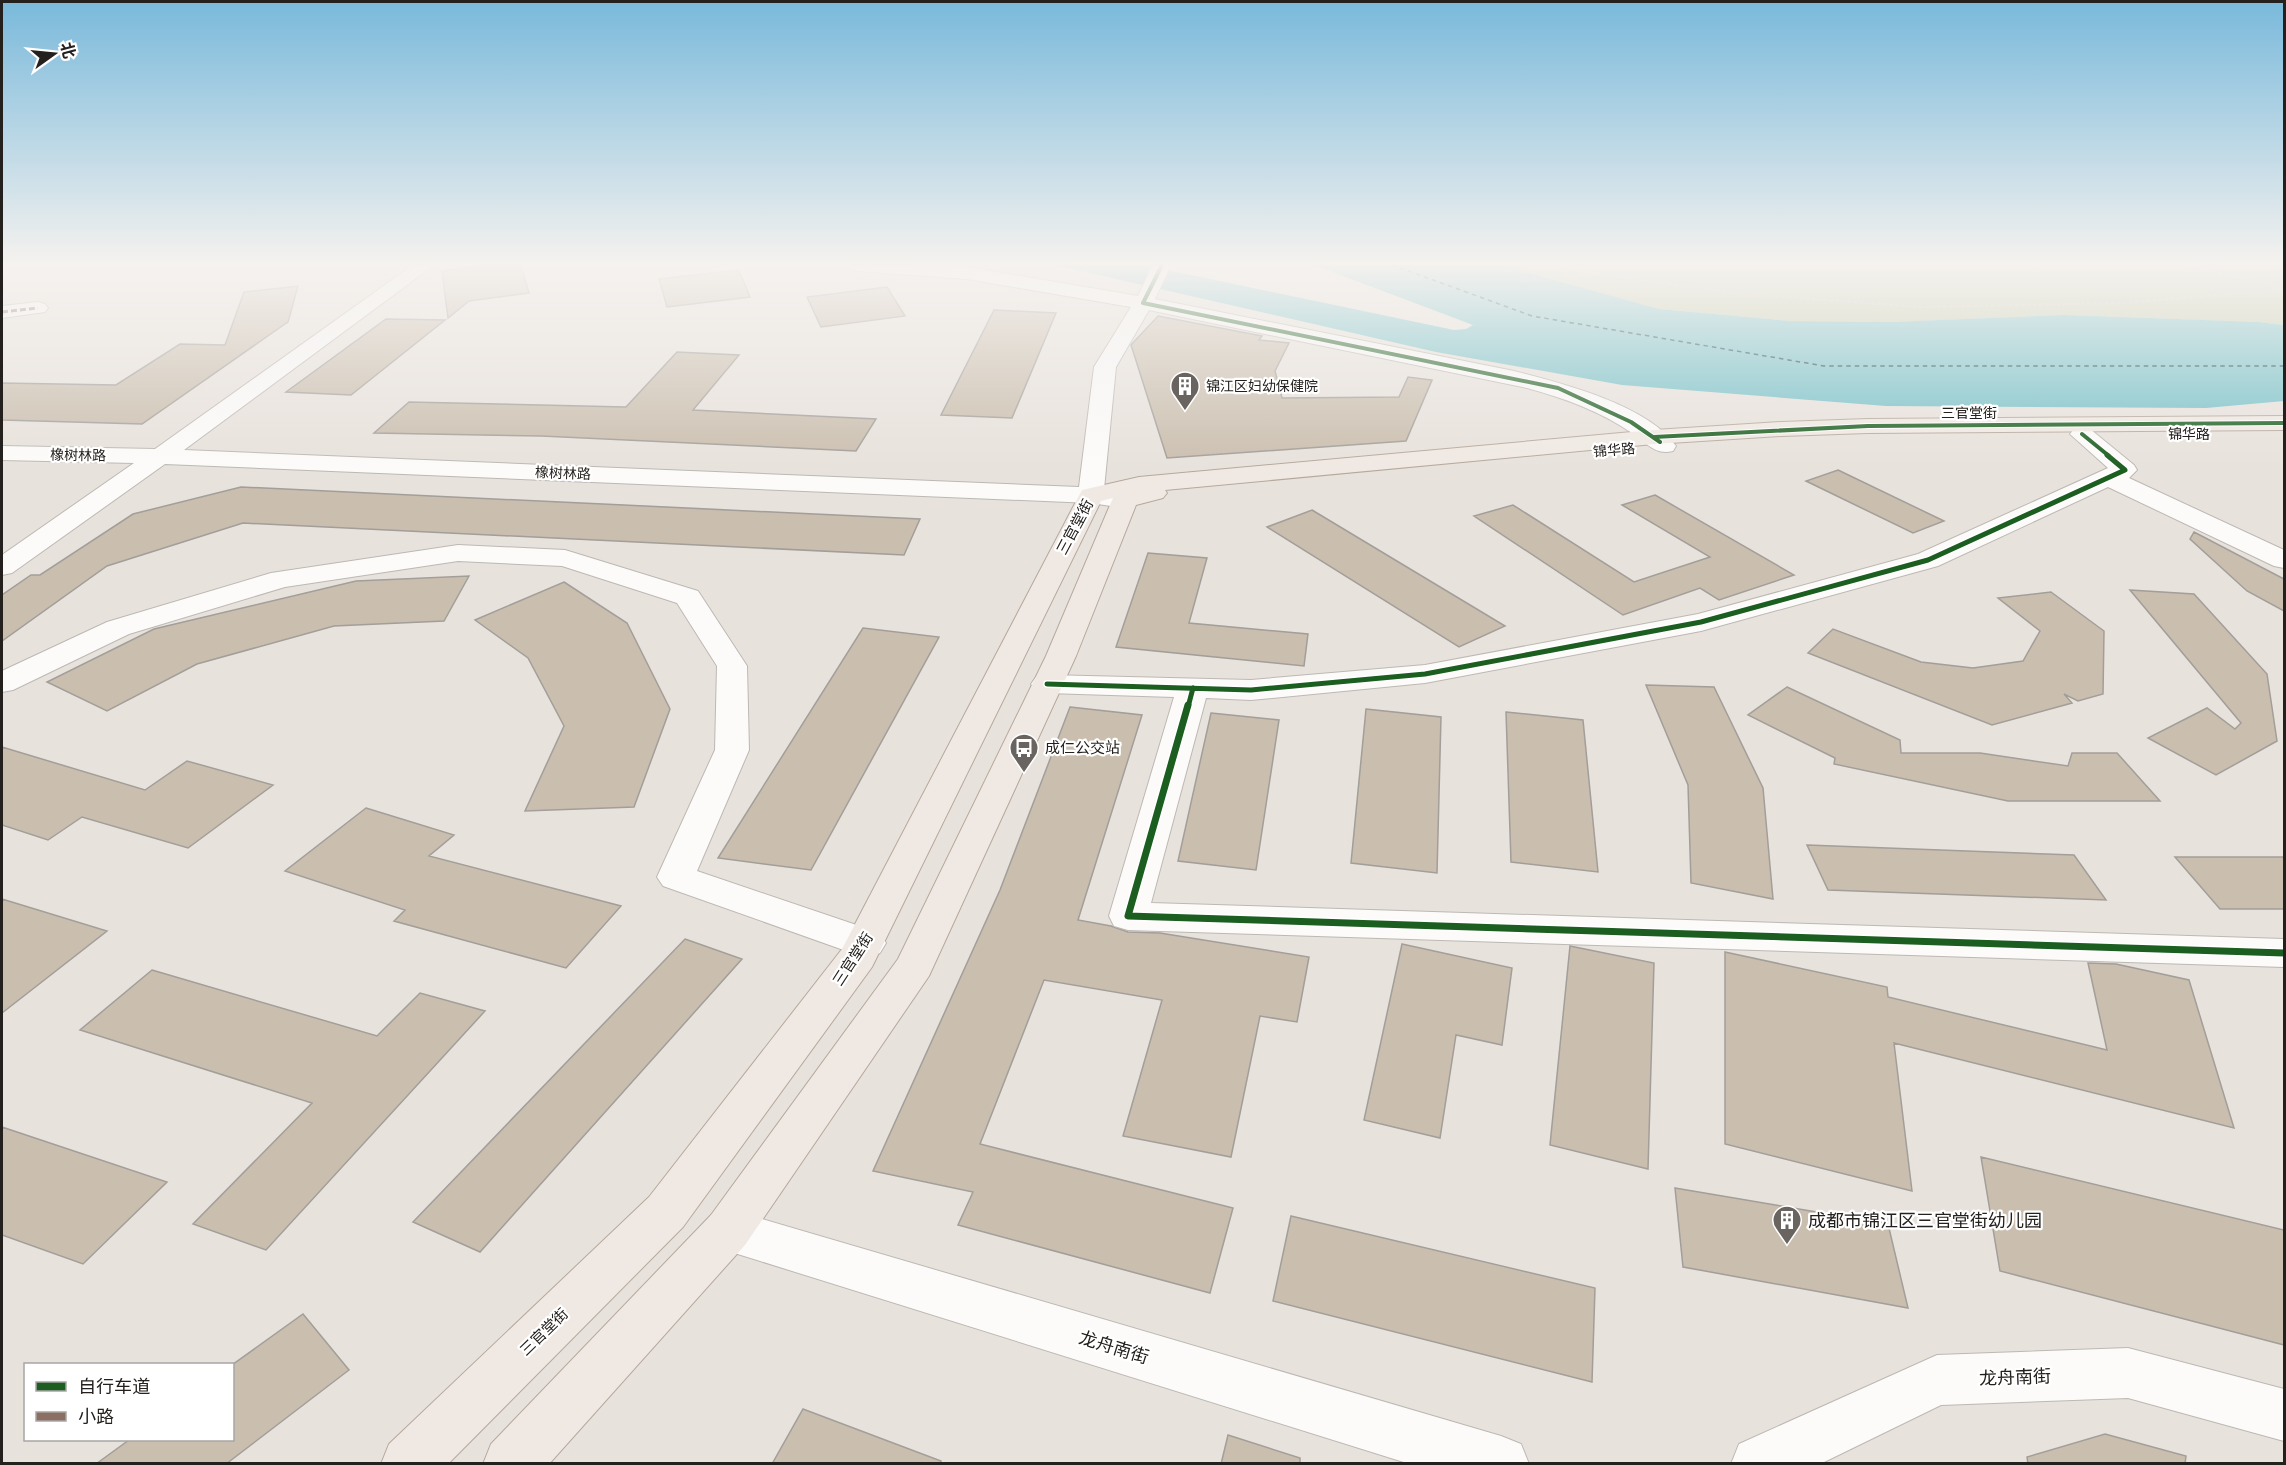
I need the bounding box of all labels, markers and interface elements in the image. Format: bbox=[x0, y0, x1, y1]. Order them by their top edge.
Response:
north arrow bbox=[24, 24, 84, 84]
text: 北 bbox=[57, 40, 79, 60]
building icon: 锦江区妇幼保健院 bbox=[1169, 370, 1201, 412]
place label: 锦江区妇幼保健院 bbox=[1206, 378, 1318, 394]
street label: 三官堂街 bbox=[1941, 405, 1997, 421]
street label: 锦华路 bbox=[2168, 426, 2210, 442]
street label: 锦华路 bbox=[1592, 440, 1636, 460]
street label: 橡树林路 bbox=[50, 447, 106, 463]
street label: 橡树林路 bbox=[535, 464, 591, 482]
street label: 三官堂街 bbox=[1053, 496, 1097, 558]
bus stop icon: 成仁公交站 bbox=[1008, 732, 1040, 774]
place label: 成仁公交站 bbox=[1045, 739, 1120, 757]
street label: 三官堂街 bbox=[829, 929, 877, 989]
building icon: 成都市锦江区三官堂街幼儿园 bbox=[1771, 1204, 1803, 1246]
place label: 成都市锦江区三官堂街幼儿园 bbox=[1808, 1210, 2042, 1231]
street label: 三官堂街 bbox=[516, 1305, 572, 1359]
street label: 龙舟南街 bbox=[1077, 1326, 1151, 1368]
legend bbox=[24, 1363, 234, 1441]
street label: 龙舟南街 bbox=[1979, 1365, 2051, 1389]
text: 自行车道 bbox=[78, 1376, 150, 1397]
text: 小路 bbox=[78, 1406, 114, 1427]

